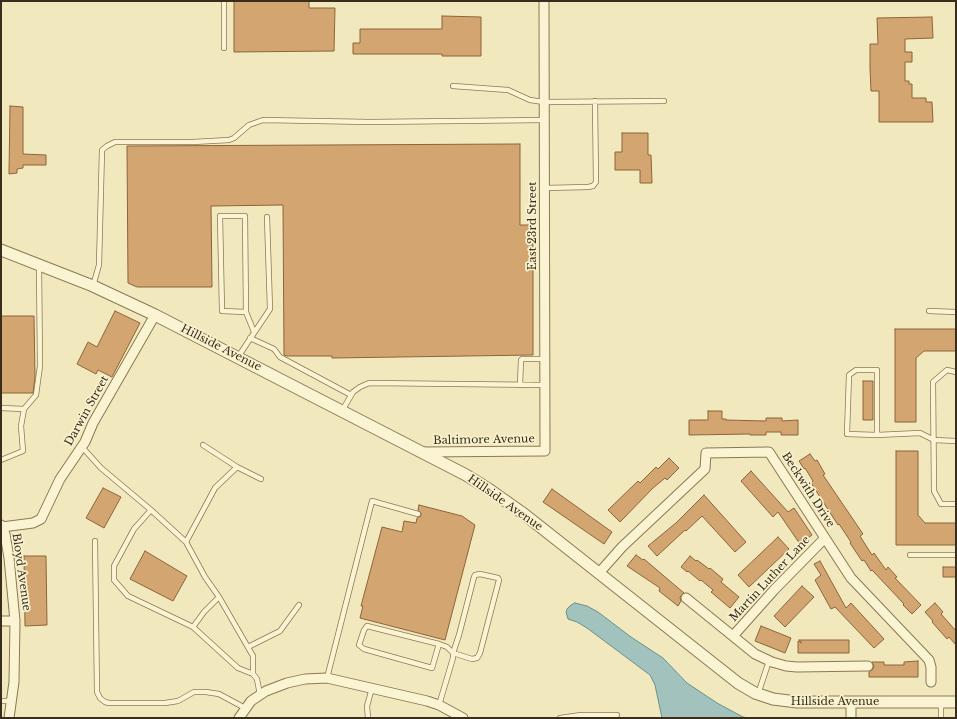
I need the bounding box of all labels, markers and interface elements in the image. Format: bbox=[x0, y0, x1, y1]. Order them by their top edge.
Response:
street label: East 23rd Street bbox=[526, 182, 540, 270]
street label: Hillside Avenue bbox=[179, 322, 263, 374]
street label: Darwin Street bbox=[62, 374, 112, 448]
street label: Baltimore Avenue bbox=[433, 433, 535, 447]
street label: Beckwith Drive bbox=[779, 450, 837, 530]
street label: Hillside Avenue bbox=[465, 472, 545, 534]
street label: Bloyd Avenue bbox=[9, 532, 33, 612]
street label: Martin Luther Lane bbox=[727, 534, 813, 624]
street label: Hillside Avenue bbox=[791, 695, 879, 709]

